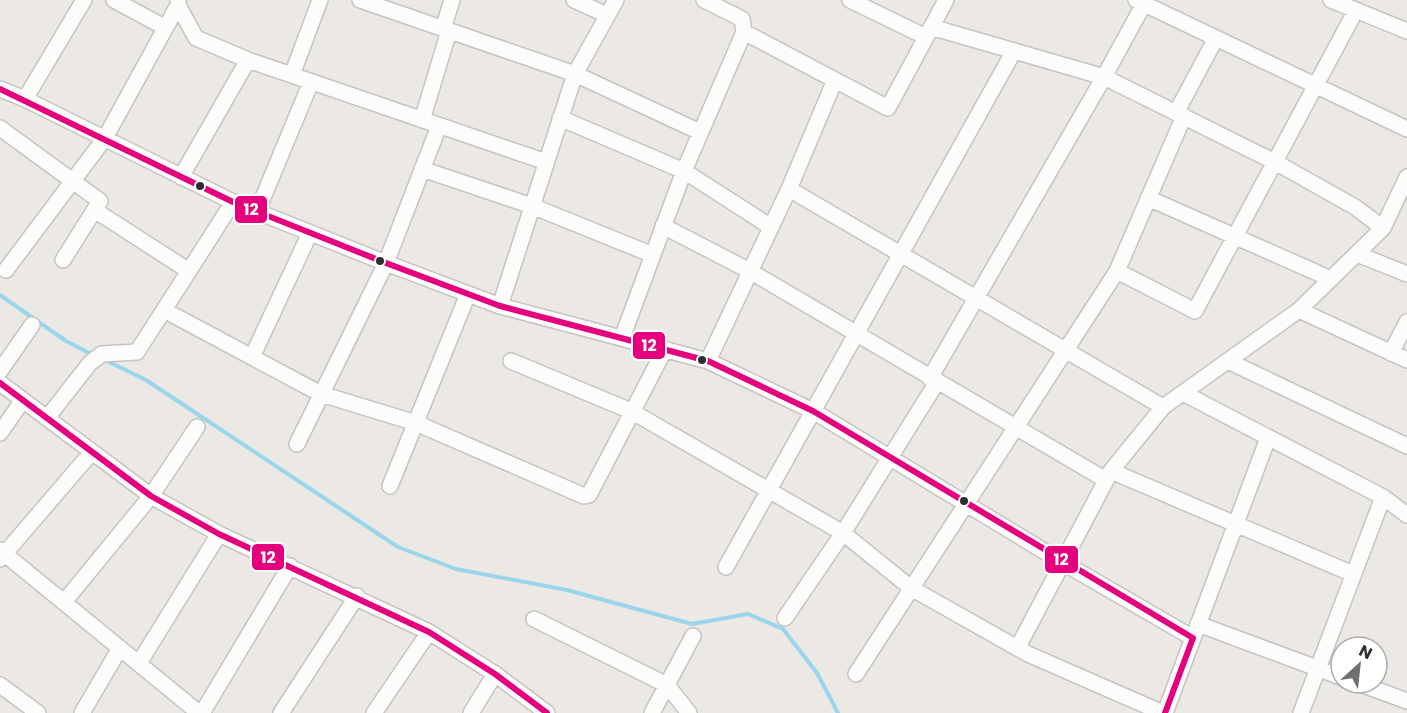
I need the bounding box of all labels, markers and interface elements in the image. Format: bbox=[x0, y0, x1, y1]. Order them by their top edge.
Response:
unlabelled marker bbox=[194, 180, 206, 192]
line badge: 12 bbox=[234, 195, 268, 224]
text: 12 bbox=[243, 198, 259, 221]
unlabelled marker bbox=[374, 255, 386, 267]
line badge: 12 bbox=[632, 331, 666, 360]
text: 12 bbox=[641, 334, 657, 357]
unlabelled marker bbox=[696, 354, 708, 366]
unlabelled marker bbox=[958, 495, 970, 507]
line badge: 12 bbox=[251, 543, 285, 571]
line badge: 12 bbox=[1044, 545, 1079, 574]
text: 12 bbox=[260, 546, 276, 569]
text: 12 bbox=[1053, 548, 1069, 571]
north arrow bbox=[1329, 635, 1389, 695]
text: N bbox=[1355, 639, 1376, 665]

